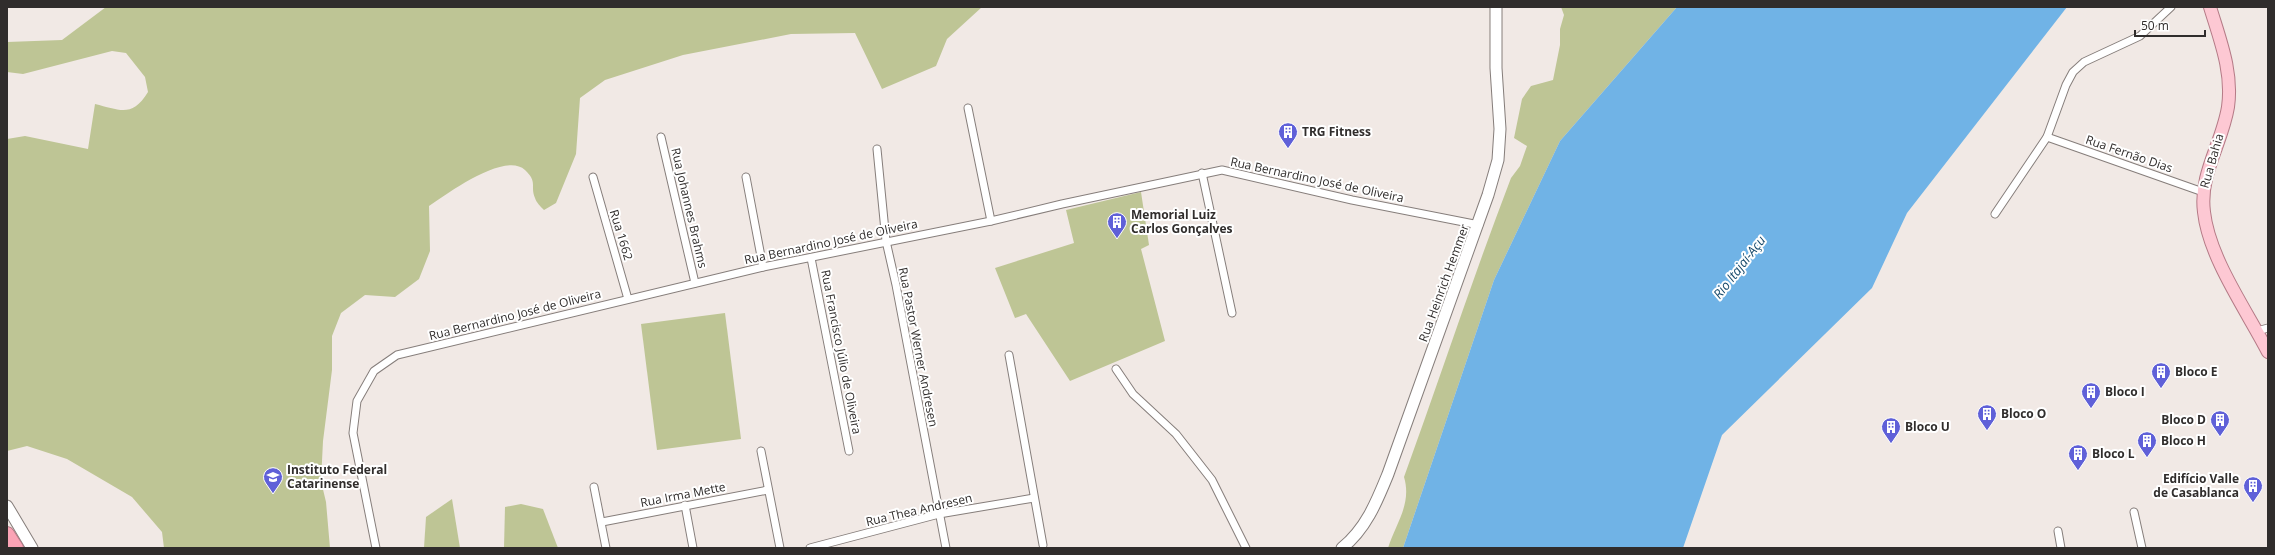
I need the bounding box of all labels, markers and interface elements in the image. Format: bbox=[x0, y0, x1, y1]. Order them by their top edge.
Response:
scale bar bbox=[2135, 12, 2205, 38]
text: 50 m bbox=[2141, 17, 2169, 34]
building icon: TRG Fitness bbox=[1277, 121, 1299, 149]
place label: TRG Fitness bbox=[1302, 123, 1371, 140]
street label: Rua Fernão Dias bbox=[2083, 131, 2175, 176]
street label: Rua Bahia bbox=[2196, 132, 2227, 190]
street label: Rua Johannes Brahms bbox=[667, 146, 712, 270]
street label: Rua Bernardino José de Oliveira bbox=[1229, 153, 1405, 206]
place label: Memorial Luiz Carlos Gonçalves bbox=[1131, 206, 1233, 237]
street label: Rua 1662 bbox=[606, 208, 637, 262]
building icon: Memorial Luiz Carlos Gonçalves bbox=[1106, 211, 1128, 239]
street label: Rua Bernardino José de Oliveira bbox=[743, 215, 919, 268]
street label: Rua Heinrich Hemmer bbox=[1414, 222, 1473, 344]
water label: Rio Itajaí-Açu bbox=[1709, 231, 1770, 302]
street label: Rua Pastor Werner Andresen bbox=[895, 266, 942, 428]
street label: Rua Francisco Júlio de Oliveira bbox=[817, 268, 866, 436]
street label: Rua Bernardino José de Oliveira bbox=[427, 285, 603, 344]
building icon: Bloco E bbox=[2150, 361, 2172, 389]
place label: Bloco E bbox=[2175, 363, 2218, 380]
building icon: Bloco I bbox=[2080, 381, 2102, 409]
place label: Bloco I bbox=[2105, 383, 2145, 400]
building icon: Bloco O bbox=[1976, 403, 1998, 431]
place label: Bloco O bbox=[2001, 405, 2046, 422]
building icon: Bloco D bbox=[2209, 409, 2231, 437]
place label: Bloco D bbox=[2161, 411, 2206, 428]
building icon: Bloco U bbox=[1880, 416, 1902, 444]
place label: Bloco U bbox=[1905, 418, 1950, 435]
building icon: Bloco H bbox=[2136, 430, 2158, 458]
place label: Bloco H bbox=[2161, 432, 2206, 449]
building icon: Bloco L bbox=[2067, 443, 2089, 471]
place label: Bloco L bbox=[2092, 445, 2135, 462]
place label: Instituto Federal Catarinense bbox=[287, 461, 387, 492]
school or university icon: Instituto Federal Catarinense bbox=[262, 466, 284, 494]
place label: Edifício Valle de Casablanca bbox=[2153, 470, 2239, 501]
building icon: Edifício Valle de Casablanca bbox=[2242, 475, 2264, 503]
street label: Rua Irma Mette bbox=[639, 478, 727, 511]
street label: Rua Thea Andresen bbox=[864, 489, 974, 530]

